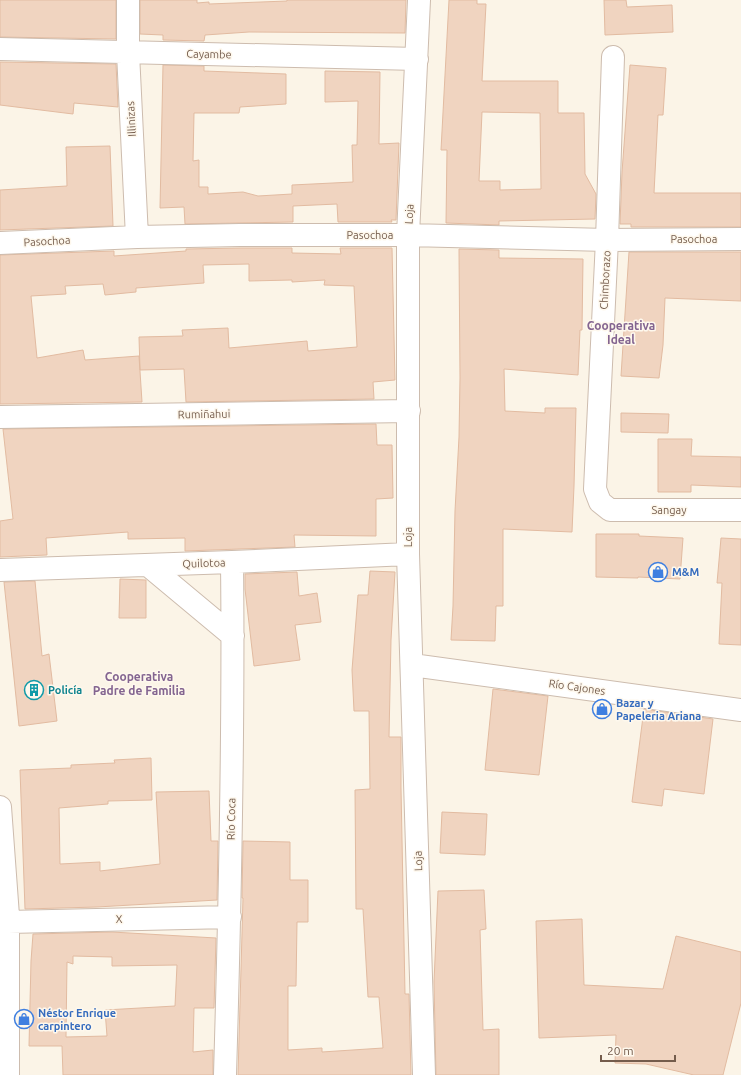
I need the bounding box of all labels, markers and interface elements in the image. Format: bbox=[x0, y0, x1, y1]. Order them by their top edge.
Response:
street label: Cayambe bbox=[186, 48, 232, 60]
street label: Illinizas bbox=[124, 101, 138, 137]
street label: Loja bbox=[402, 204, 416, 224]
street label: Pasochoa bbox=[347, 229, 393, 241]
street label: Pasochoa bbox=[671, 233, 717, 245]
street label: Pasochoa bbox=[23, 234, 71, 248]
street label: Chimborazo bbox=[597, 250, 613, 310]
district label: Cooperativa Ideal bbox=[587, 319, 655, 346]
street label: Rumiñahui bbox=[178, 408, 230, 420]
street label: Sangay bbox=[652, 504, 687, 516]
street label: Loja bbox=[402, 527, 414, 547]
street label: Quilotoa bbox=[182, 556, 226, 570]
shop icon: M&M bbox=[647, 561, 669, 583]
place label: M&M bbox=[672, 566, 699, 578]
district label: Cooperativa Padre de Familia bbox=[93, 670, 185, 697]
street label: Río Cajones bbox=[548, 677, 606, 697]
building icon: Policía bbox=[23, 679, 45, 701]
place label: Policía bbox=[48, 684, 82, 696]
place label: Bazar y Papeleria Ariana bbox=[616, 697, 701, 722]
shop icon: Bazar y Papeleria Ariana bbox=[591, 698, 613, 720]
street label: Río Coca bbox=[225, 798, 237, 840]
street label: Loja bbox=[412, 851, 424, 871]
street label: X bbox=[116, 913, 123, 925]
place label: Néstor Enrique carpintero bbox=[38, 1007, 116, 1032]
shop icon: Néstor Enrique carpintero bbox=[13, 1008, 35, 1030]
scale bar bbox=[601, 1037, 675, 1063]
text: 20 m bbox=[607, 1044, 634, 1057]

